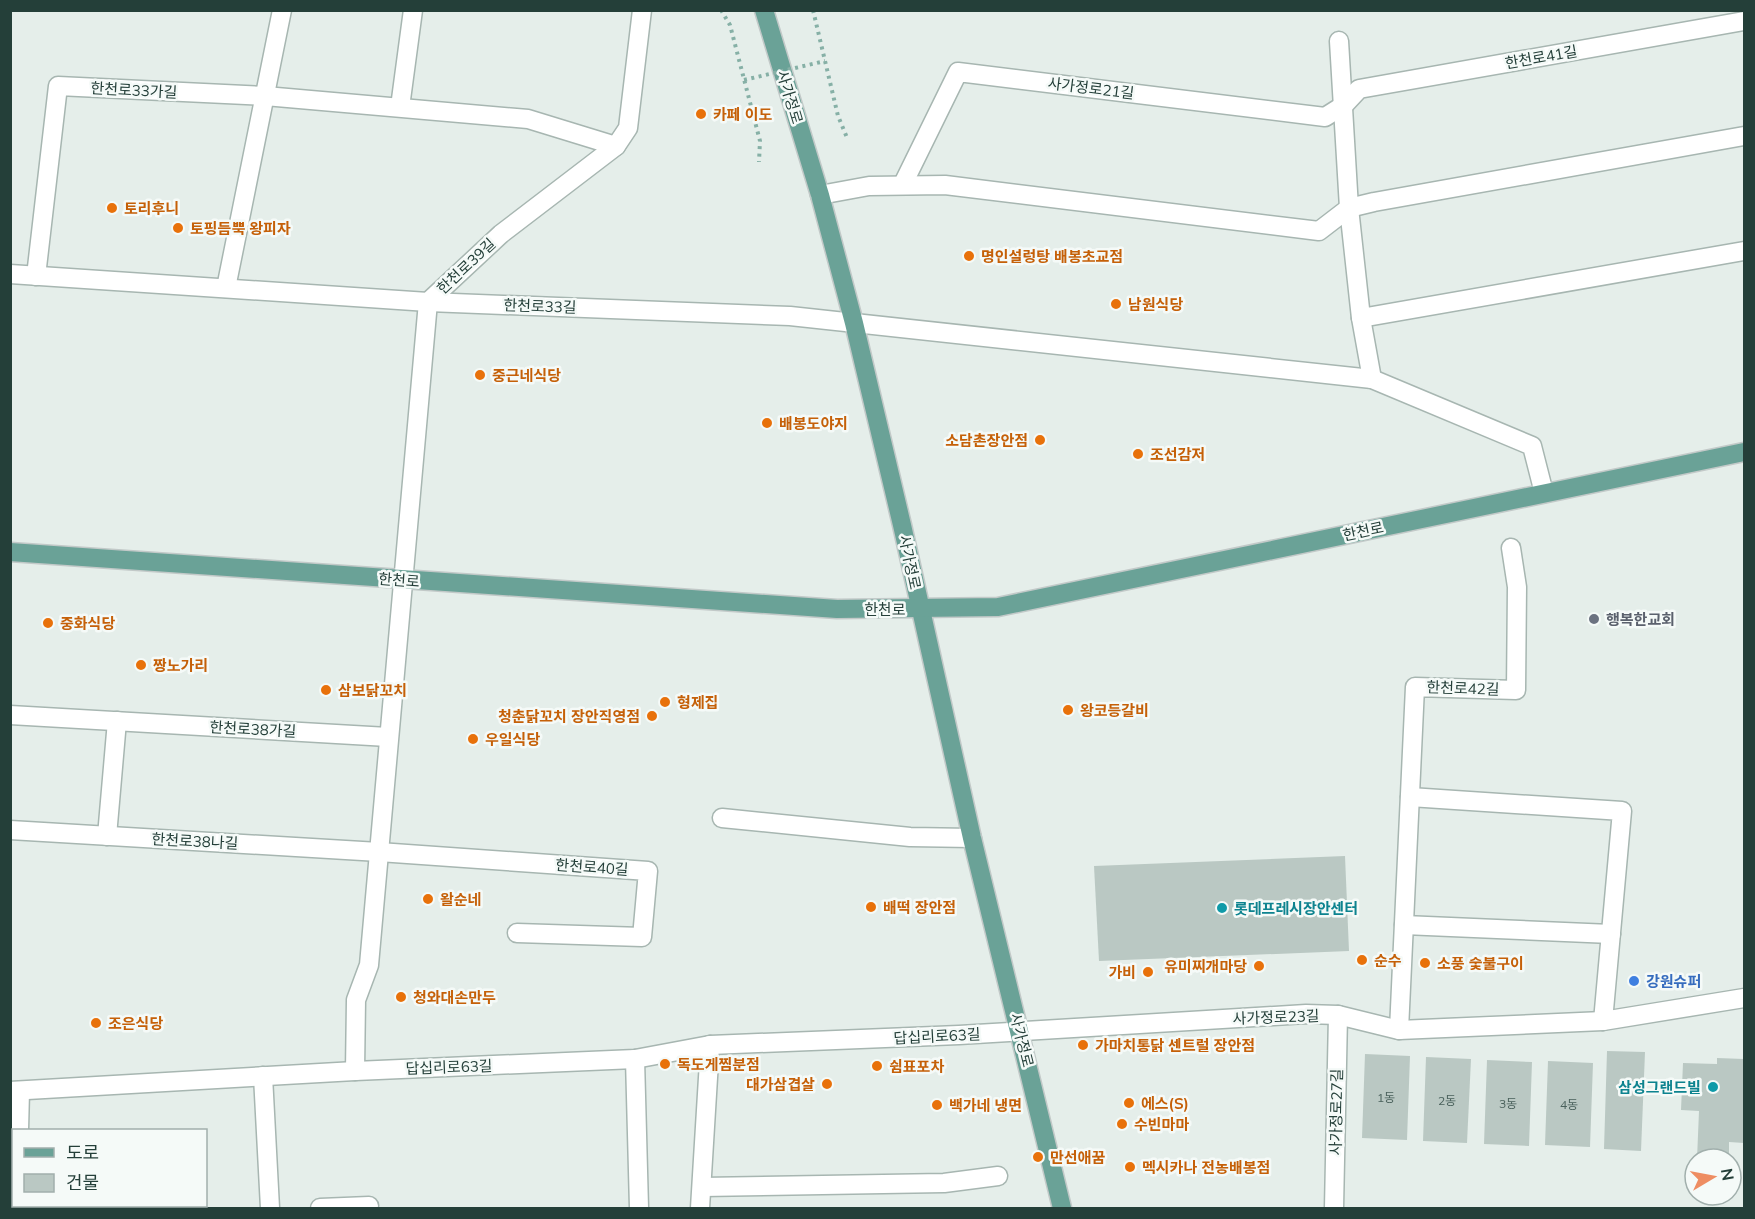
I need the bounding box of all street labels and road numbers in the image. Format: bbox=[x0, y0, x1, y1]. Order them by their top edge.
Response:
street label: 한천로41길 bbox=[1503, 41, 1579, 73]
street label: 사가정로 bbox=[773, 68, 807, 126]
street label: 사가정로21길 bbox=[1047, 73, 1135, 103]
street label: 한천로33가길 bbox=[90, 78, 178, 102]
street label: 한천로39길 bbox=[433, 234, 499, 298]
street label: 한천로33길 bbox=[503, 295, 577, 317]
street label: 한천로 bbox=[1341, 517, 1385, 545]
street label: 사가정로 bbox=[895, 533, 925, 591]
street label: 한천로 bbox=[378, 569, 420, 591]
street label: 한천로 bbox=[864, 600, 906, 619]
street label: 한천로42길 bbox=[1426, 677, 1500, 699]
street label: 한천로38가길 bbox=[209, 717, 297, 741]
street label: 한천로38나길 bbox=[151, 829, 239, 853]
street label: 한천로40길 bbox=[555, 855, 629, 879]
street label: 사가정로23길 bbox=[1232, 1006, 1320, 1028]
street label: 사가정로 bbox=[1006, 1011, 1038, 1069]
street label: 답십리로63길 bbox=[893, 1024, 981, 1048]
street label: 답십리로63길 bbox=[405, 1056, 493, 1078]
street label: 사가정로27길 bbox=[1326, 1068, 1346, 1156]

